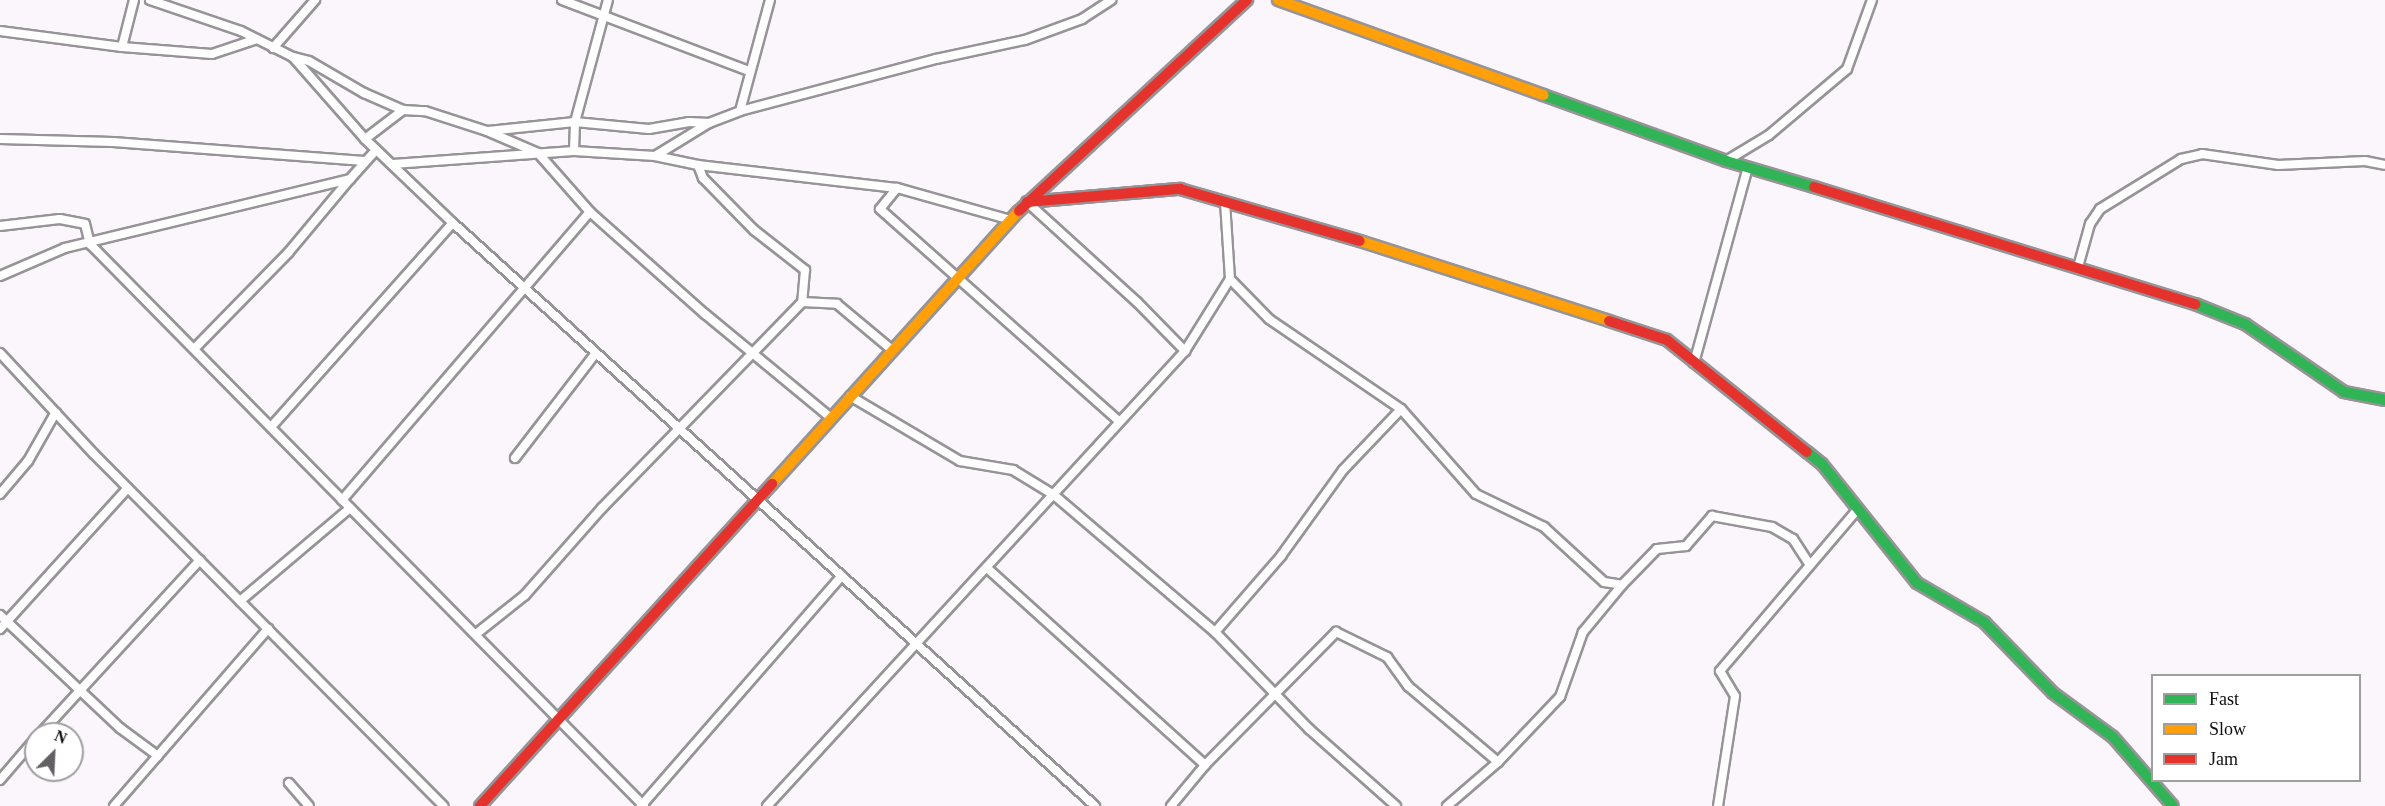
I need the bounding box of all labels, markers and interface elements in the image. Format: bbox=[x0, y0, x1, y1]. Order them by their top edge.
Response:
legend bbox=[2151, 674, 2361, 782]
text: Fast bbox=[2209, 689, 2239, 709]
text: Slow bbox=[2209, 719, 2246, 739]
north arrow bbox=[24, 722, 84, 782]
text: N bbox=[52, 727, 69, 747]
text: Jam bbox=[2209, 749, 2238, 769]

